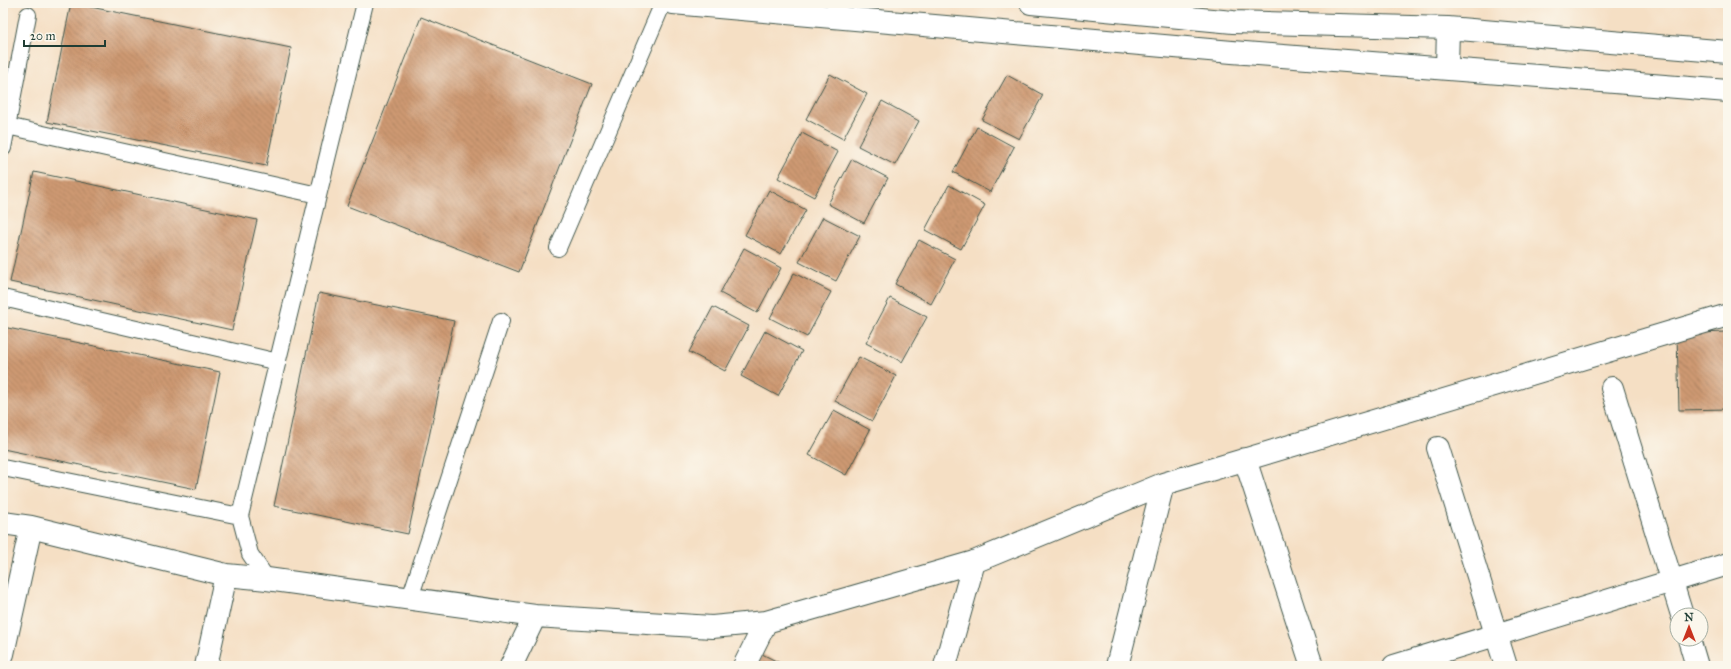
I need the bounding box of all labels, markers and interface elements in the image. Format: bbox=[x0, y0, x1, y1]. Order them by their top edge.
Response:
scale bar bbox=[24, 22, 105, 48]
text: 20 m bbox=[30, 29, 56, 43]
north arrow bbox=[1669, 607, 1709, 647]
text: N bbox=[1684, 611, 1694, 624]

